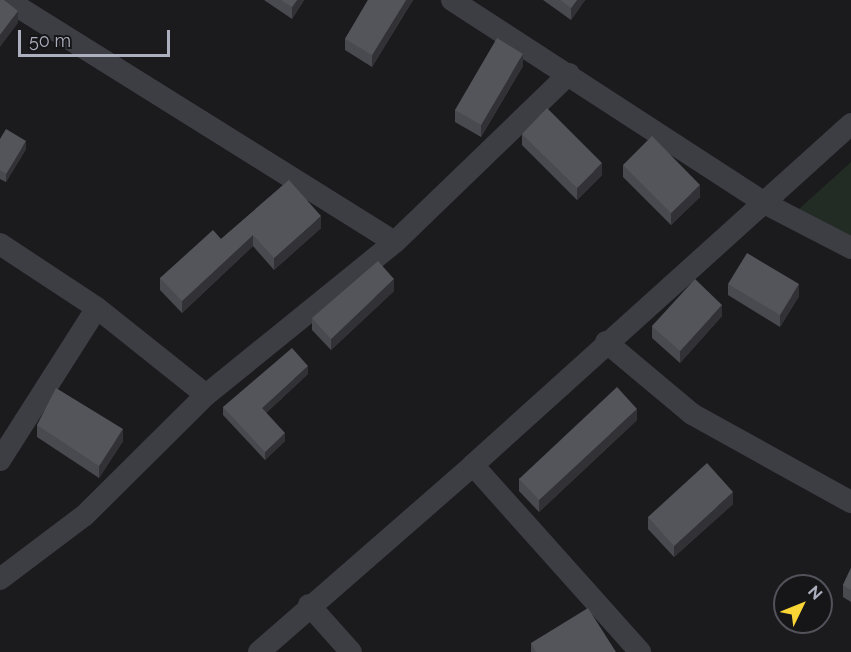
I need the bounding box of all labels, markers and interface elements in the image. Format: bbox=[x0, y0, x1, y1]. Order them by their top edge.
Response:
scale bar bbox=[21, 18, 172, 56]
text: 50 m bbox=[29, 30, 71, 51]
north arrow bbox=[773, 574, 833, 634]
text: N bbox=[804, 582, 826, 604]

